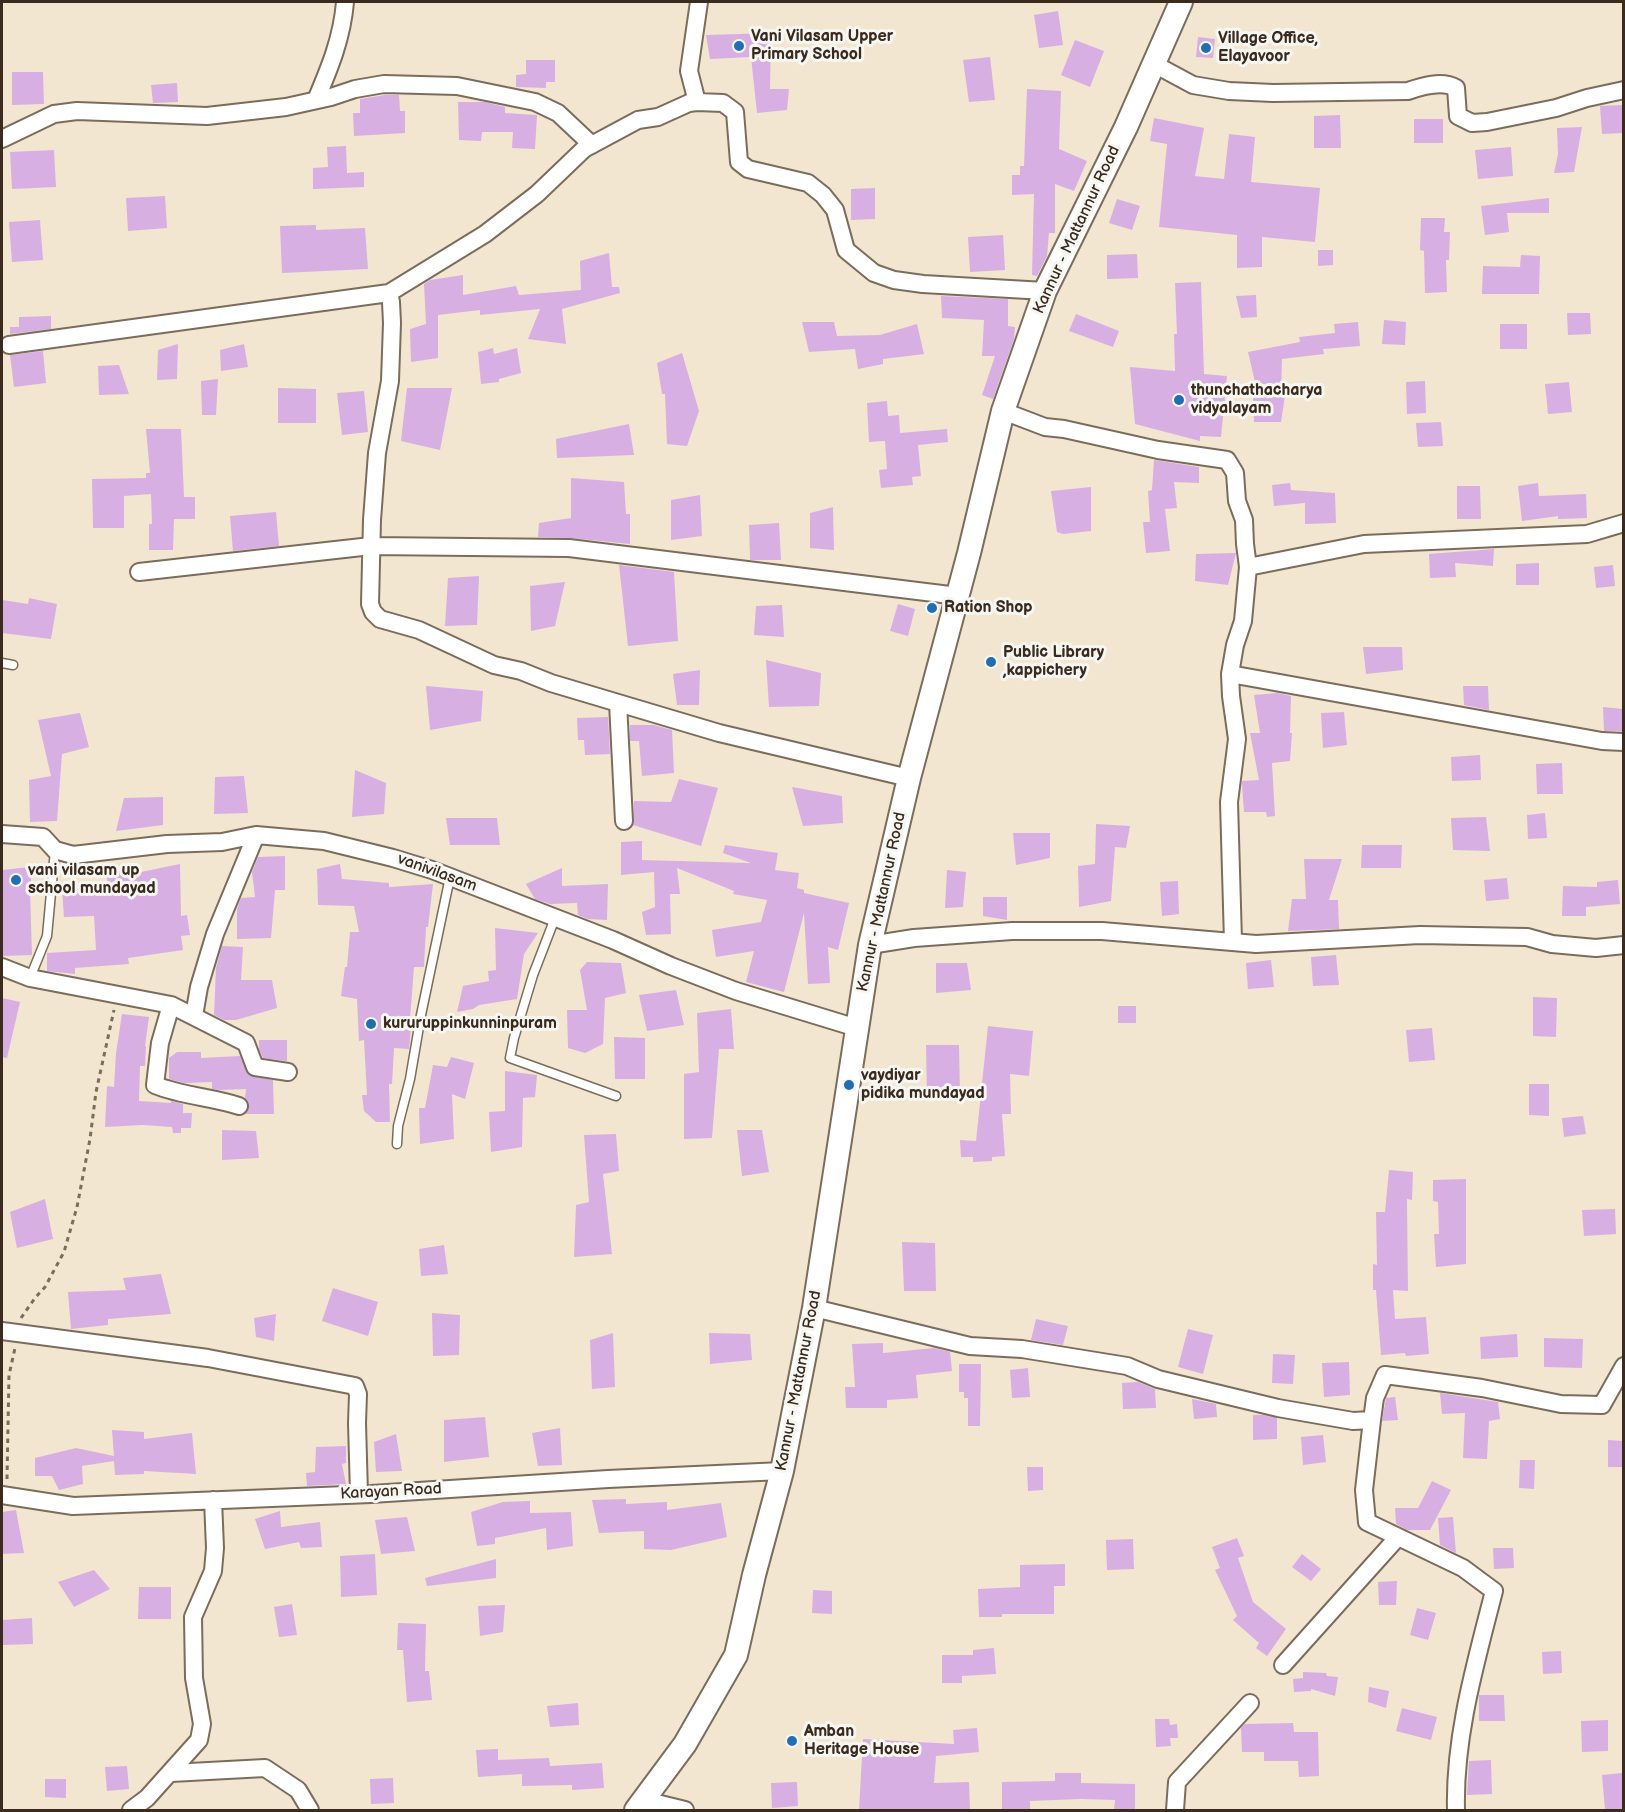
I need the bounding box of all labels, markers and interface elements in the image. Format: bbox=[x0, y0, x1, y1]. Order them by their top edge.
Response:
place label: Vani Vilasam Upper Primary School bbox=[751, 27, 893, 65]
place label: Village Office, Elayavoor bbox=[1218, 29, 1318, 67]
marker: Vani Vilasam Upper Primary School bbox=[732, 39, 746, 53]
marker: Village Office, Elayavoor bbox=[1199, 41, 1213, 55]
street label: Kannur - Mattannur Road bbox=[1030, 143, 1124, 317]
place label: thunchathacharya vidyalayam bbox=[1191, 381, 1323, 419]
marker: thunchathacharya vidyalayam bbox=[1172, 393, 1186, 407]
place label: Ration Shop bbox=[944, 598, 1033, 618]
marker: Ration Shop bbox=[925, 601, 939, 615]
place label: Public Library ,kappichery bbox=[1003, 643, 1104, 681]
marker: Public Library ,kappichery bbox=[984, 655, 998, 669]
street label: Kannur - Mattannur Road bbox=[854, 810, 910, 994]
street label: vanivilasam bbox=[395, 850, 479, 896]
place label: vani vilasam up school mundayad bbox=[28, 861, 156, 899]
marker: vani vilasam up school mundayad bbox=[9, 873, 23, 887]
place label: kururuppinkunninpuram bbox=[383, 1014, 557, 1034]
marker: kururuppinkunninpuram bbox=[364, 1017, 378, 1031]
place label: vaydiyar pidika mundayad bbox=[861, 1066, 985, 1104]
marker: vaydiyar pidika mundayad bbox=[842, 1078, 856, 1092]
street label: Kannur - Mattannur Road bbox=[772, 1289, 826, 1473]
street label: Karayan Road bbox=[340, 1480, 442, 1504]
place label: Amban Heritage House bbox=[804, 1722, 919, 1760]
marker: Amban Heritage House bbox=[785, 1734, 799, 1748]

